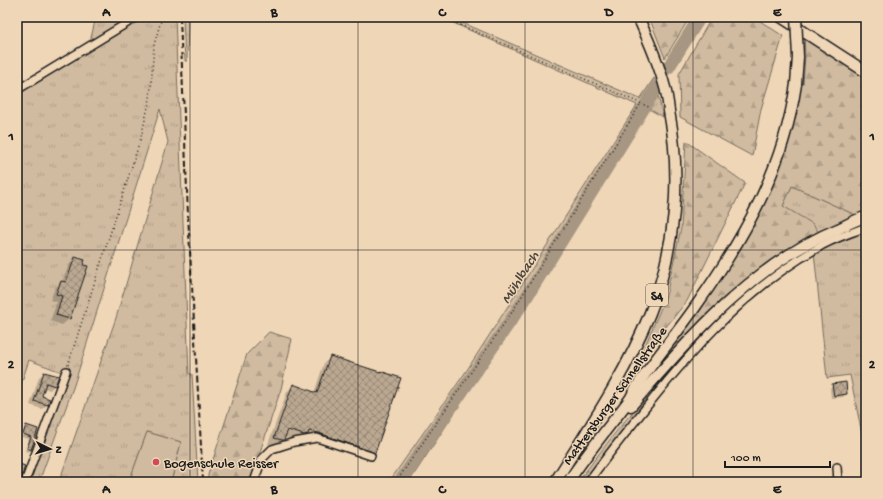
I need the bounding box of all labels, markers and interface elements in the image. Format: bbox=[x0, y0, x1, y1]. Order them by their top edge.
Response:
text: A bbox=[101, 6, 111, 21]
text: B bbox=[270, 6, 279, 21]
text: C bbox=[437, 6, 447, 21]
text: D bbox=[604, 6, 614, 21]
text: E bbox=[773, 6, 782, 21]
text: 1 bbox=[7, 130, 14, 145]
text: 1 bbox=[868, 130, 875, 145]
water label: Mühlbach bbox=[498, 248, 544, 308]
road number: S4 bbox=[646, 284, 668, 306]
street label: Mattersburger Schnellstraße bbox=[560, 323, 672, 469]
text: 2 bbox=[8, 358, 15, 373]
text: 2 bbox=[869, 358, 876, 373]
north arrow bbox=[30, 429, 70, 469]
scale bar bbox=[725, 443, 830, 469]
text: N bbox=[52, 446, 64, 454]
text: 100 m bbox=[730, 452, 761, 466]
place label: Bogenschule Reisser bbox=[163, 456, 279, 473]
marker: Bogenschule Reisser bbox=[151, 457, 161, 467]
text: A bbox=[101, 483, 111, 498]
text: B bbox=[270, 483, 279, 498]
text: C bbox=[437, 483, 447, 498]
text: D bbox=[604, 483, 614, 498]
text: E bbox=[773, 483, 782, 498]

